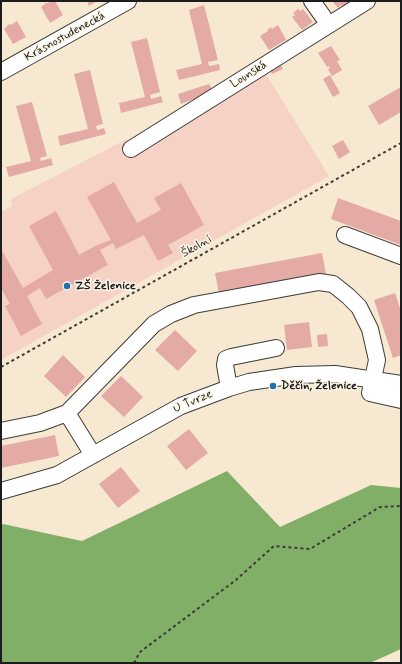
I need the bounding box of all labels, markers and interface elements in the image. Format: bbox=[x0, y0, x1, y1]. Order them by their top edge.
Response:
street label: Krásnostudenecká bbox=[22, 9, 108, 65]
street label: Lounská bbox=[228, 58, 270, 92]
street label: Školní bbox=[179, 233, 215, 261]
place label: ZŠ Želenice bbox=[75, 279, 136, 293]
marker: ZŠ Želenice bbox=[62, 281, 72, 291]
place label: Děčín, Želenice bbox=[281, 379, 357, 393]
marker: Děčín, Želenice bbox=[268, 381, 278, 391]
street label: U Tvrze bbox=[171, 387, 215, 417]

